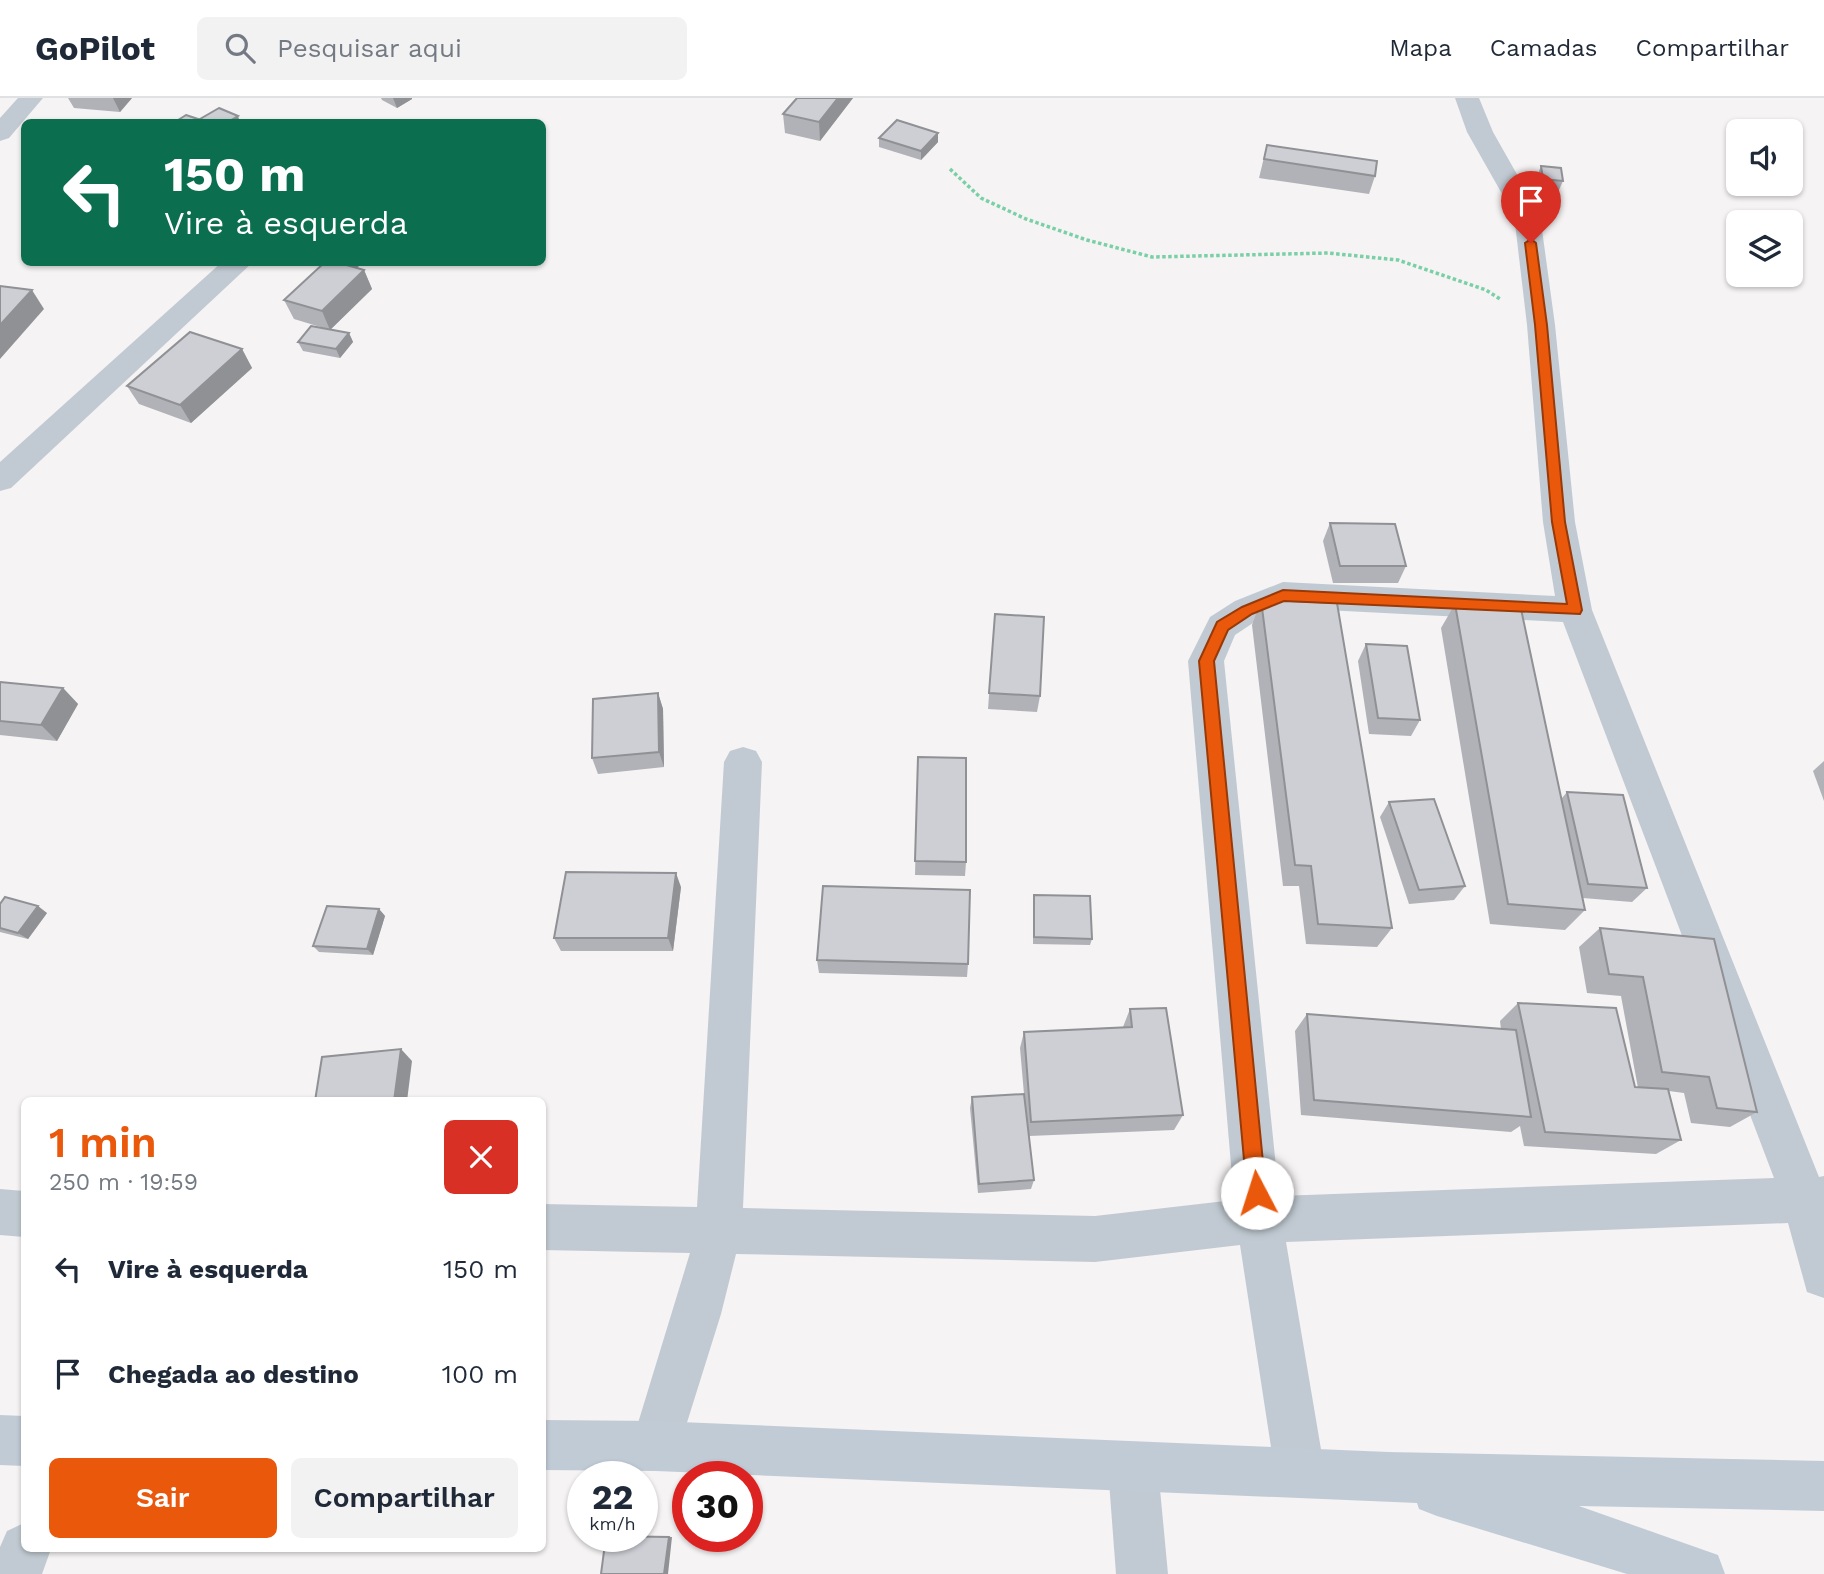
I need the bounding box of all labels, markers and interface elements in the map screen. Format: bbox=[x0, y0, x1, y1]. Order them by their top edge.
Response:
search box bbox=[197, 17, 687, 80]
text: GoPilot bbox=[35, 29, 155, 68]
icon: search bbox=[221, 29, 259, 67]
text: Pesquisar aqui bbox=[277, 33, 462, 63]
text: Mapa bbox=[1389, 34, 1452, 62]
text: Camadas bbox=[1490, 34, 1598, 62]
text: Compartilhar bbox=[1636, 34, 1789, 62]
map controls bbox=[1726, 119, 1803, 287]
button: sound bbox=[1726, 119, 1803, 196]
text: 150 m bbox=[164, 145, 305, 203]
icon: left bbox=[49, 147, 140, 238]
pin bbox=[1501, 171, 1561, 243]
icon: arrive bbox=[1512, 182, 1550, 220]
text: Vire à esquerda bbox=[164, 204, 408, 242]
button: layers bbox=[1726, 210, 1803, 287]
text: 1 min bbox=[49, 1118, 157, 1167]
button: close bbox=[444, 1120, 518, 1194]
position arrow bbox=[1220, 1156, 1294, 1230]
text: 250 m · 19:59 bbox=[49, 1169, 198, 1196]
icon: left bbox=[49, 1250, 87, 1288]
text: Vire à esquerda bbox=[108, 1254, 308, 1284]
text: 150 m bbox=[443, 1254, 518, 1284]
icon: arrive bbox=[49, 1355, 87, 1393]
text: Chegada ao destino bbox=[108, 1359, 359, 1389]
text: 100 m bbox=[442, 1359, 518, 1389]
button: Sair bbox=[49, 1458, 277, 1538]
button: Compartilhar bbox=[291, 1458, 518, 1538]
speed limit sign: 30 bbox=[672, 1461, 763, 1552]
text: 22 bbox=[592, 1476, 633, 1518]
text: km/h bbox=[589, 1513, 636, 1534]

